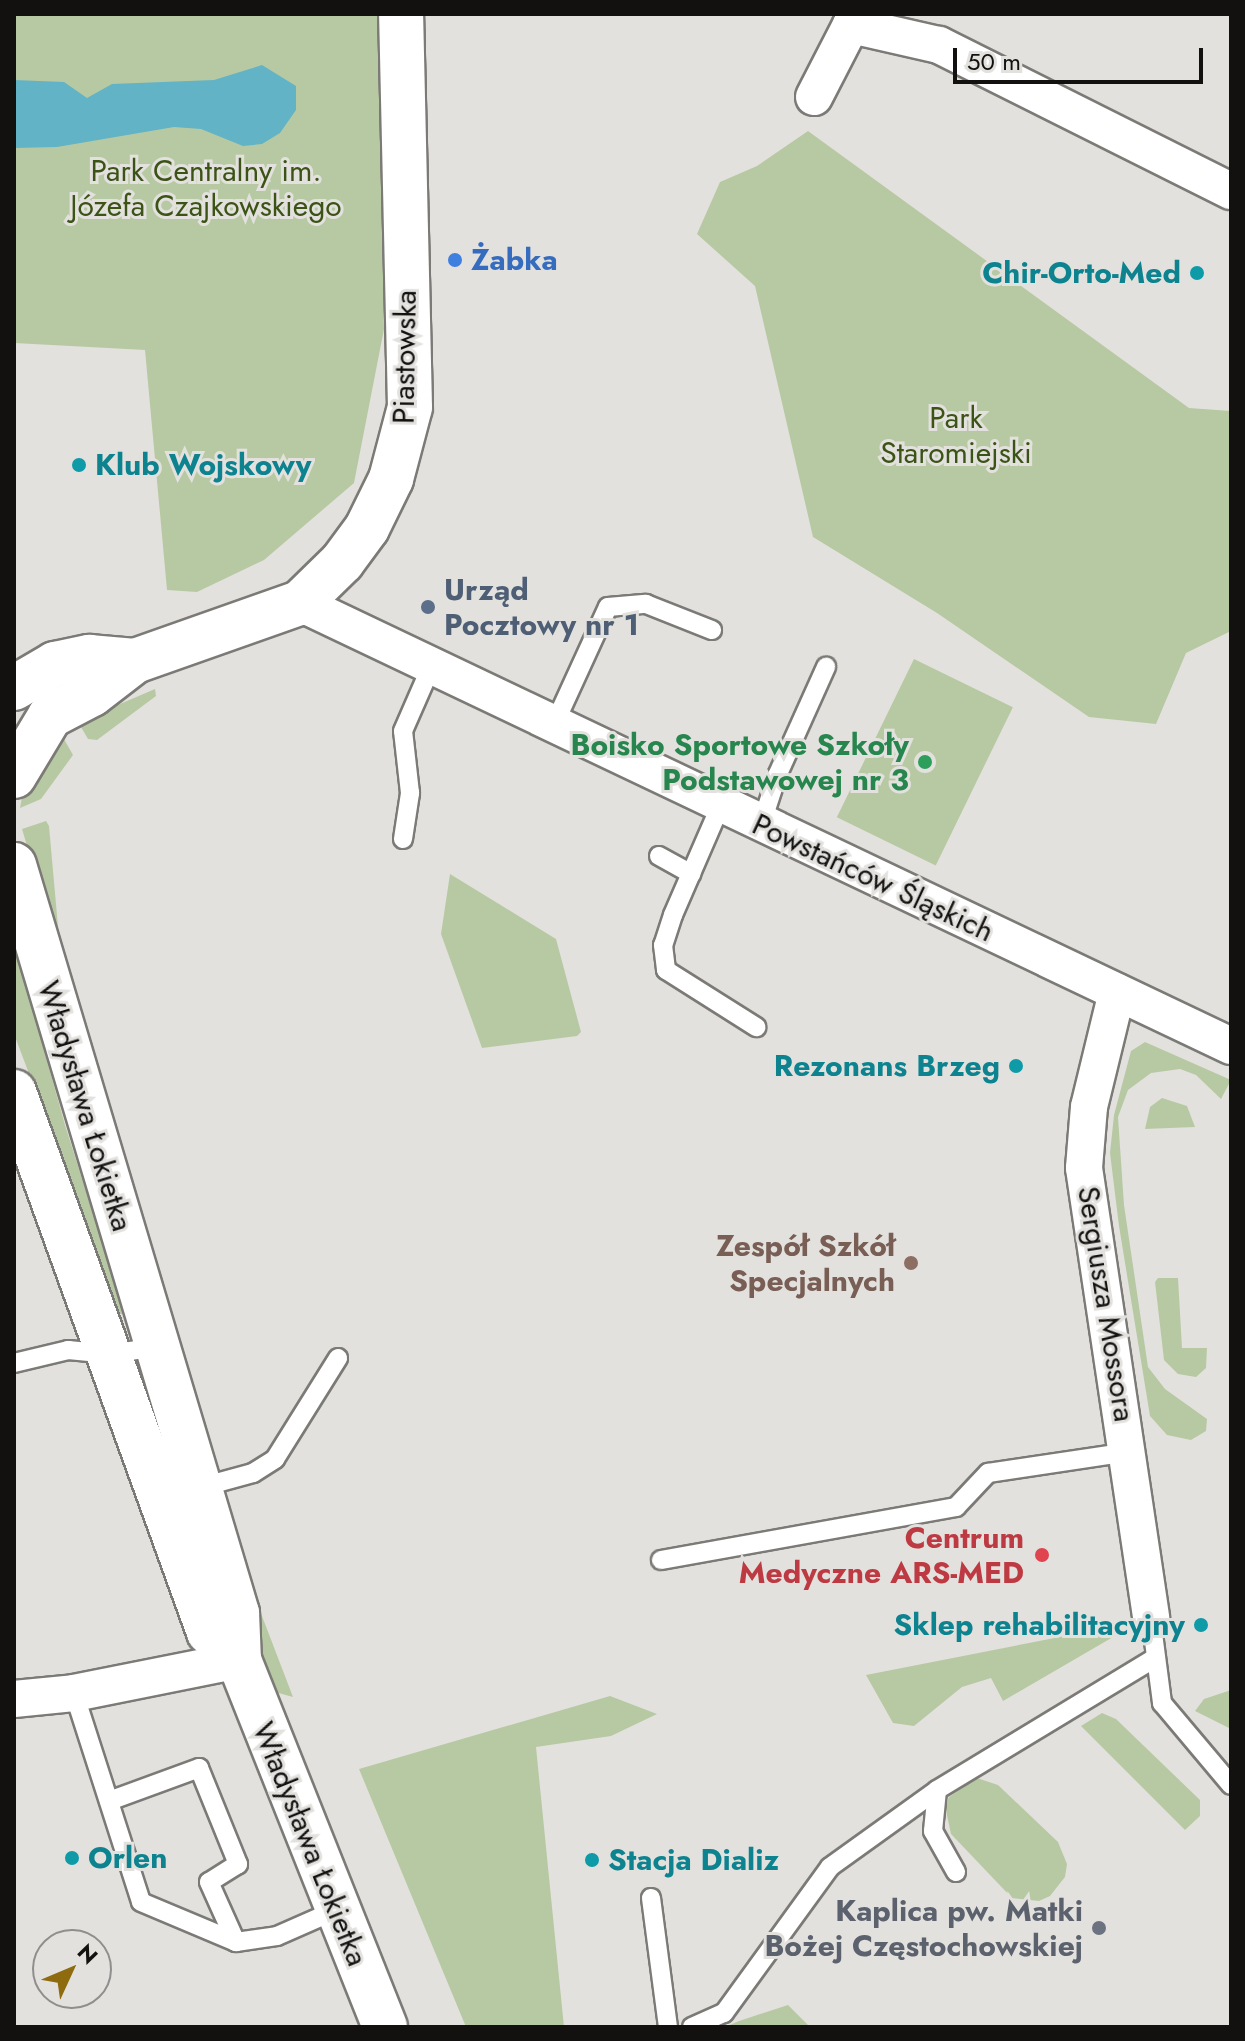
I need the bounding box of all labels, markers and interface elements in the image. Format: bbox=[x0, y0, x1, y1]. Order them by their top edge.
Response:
scale bar bbox=[957, 32, 1207, 82]
text: 50 m bbox=[967, 44, 1021, 79]
park label: Park Centralny im. Józefa Czajkowskiego bbox=[70, 153, 342, 224]
place label: Żabka bbox=[471, 242, 558, 278]
marker: Żabka bbox=[446, 251, 464, 269]
place label: Chir-Orto-Med bbox=[982, 255, 1181, 291]
marker: Chir-Orto-Med bbox=[1188, 264, 1206, 282]
street label: Piastowska bbox=[386, 290, 424, 424]
park label: Park Staromiejski bbox=[880, 400, 1032, 470]
place label: Klub Wojskowy bbox=[95, 447, 311, 483]
marker: Klub Wojskowy bbox=[70, 456, 88, 474]
place label: Urząd Pocztowy nr 1 bbox=[444, 572, 639, 642]
marker: Urząd Pocztowy nr 1 bbox=[419, 598, 437, 616]
place label: Boisko Sportowe Szkoły Podstawowej nr 3 bbox=[571, 727, 909, 798]
marker: Boisko Sportowe Szkoły Podstawowej nr 3 bbox=[916, 753, 934, 771]
street label: Powstańców Śląskich bbox=[747, 806, 999, 950]
street label: Władysława Łokietka bbox=[30, 977, 140, 1235]
place label: Rezonans Brzeg bbox=[774, 1048, 1000, 1084]
marker: Rezonans Brzeg bbox=[1007, 1057, 1025, 1075]
street label: Sergiusza Mossora bbox=[1070, 1184, 1142, 1424]
place label: Zespół Szkół Specjalnych bbox=[716, 1228, 895, 1298]
marker: Zespół Szkół Specjalnych bbox=[902, 1254, 920, 1272]
place label: Centrum Medyczne ARS-MED bbox=[739, 1520, 1024, 1590]
marker: Centrum Medyczne ARS-MED bbox=[1031, 1544, 1053, 1566]
place label: Sklep rehabilitacyjny bbox=[894, 1607, 1185, 1643]
marker: Sklep rehabilitacyjny bbox=[1192, 1616, 1210, 1634]
street label: Władysława Łokietka bbox=[245, 1717, 375, 1971]
place label: Orlen bbox=[88, 1840, 167, 1876]
place label: Stacja Dializ bbox=[608, 1842, 779, 1878]
marker: Orlen bbox=[63, 1849, 81, 1867]
marker: Stacja Dializ bbox=[583, 1851, 601, 1869]
place label: Kaplica pw. Matki Bożej Częstochowskiej bbox=[764, 1893, 1083, 1964]
marker: Kaplica pw. Matki Bożej Częstochowskiej bbox=[1090, 1919, 1108, 1937]
north arrow bbox=[32, 1929, 112, 2009]
text: N bbox=[70, 1936, 105, 1971]

